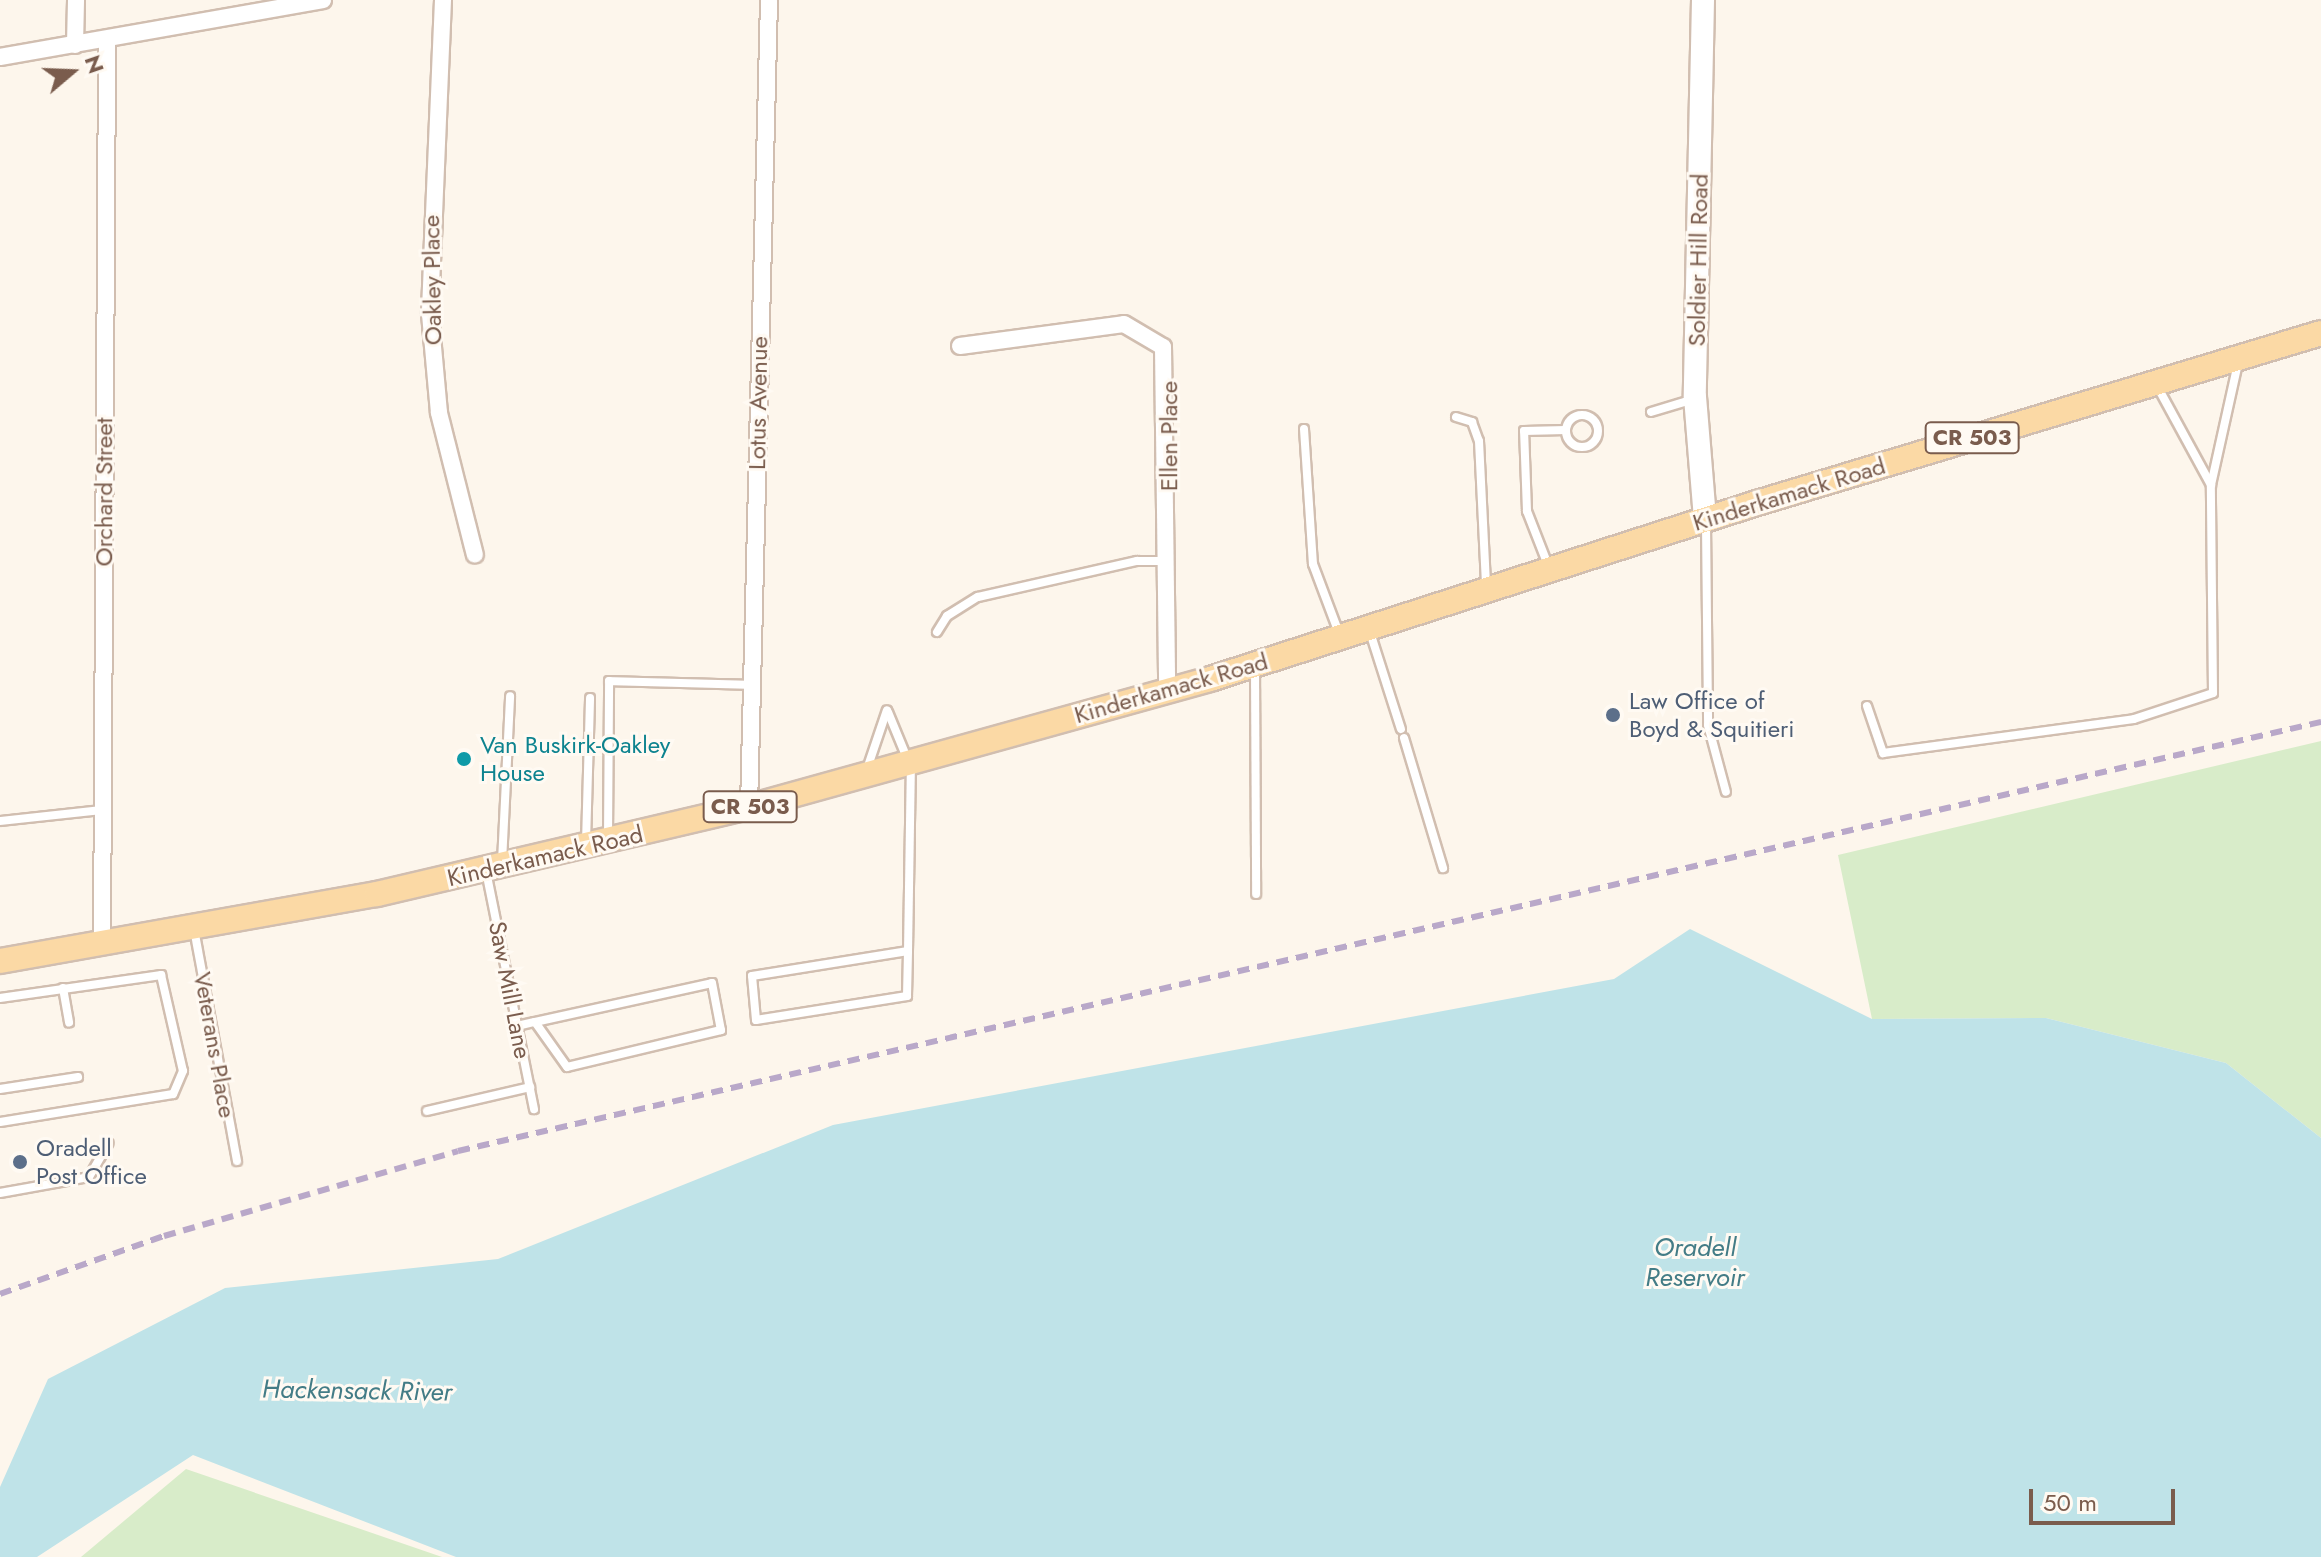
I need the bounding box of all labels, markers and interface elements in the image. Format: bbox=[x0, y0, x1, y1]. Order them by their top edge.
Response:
north arrow bbox=[32, 32, 112, 112]
text: N bbox=[77, 51, 113, 78]
street label: Soldier Hill Road bbox=[1682, 173, 1714, 347]
street label: Oakley Place bbox=[416, 215, 448, 345]
street label: Lotus Avenue bbox=[742, 336, 774, 470]
street label: Ellen Place bbox=[1155, 381, 1183, 491]
street label: Orchard Street bbox=[90, 418, 118, 566]
road number: CR 503 bbox=[1924, 420, 2020, 456]
street label: Kinderkamack Road bbox=[1689, 451, 1889, 537]
street label: Kinderkamack Road bbox=[1071, 647, 1271, 729]
place label: Law Office of Boyd & Squitieri bbox=[1629, 687, 1794, 743]
marker: Law Office of Boyd & Squitieri bbox=[1604, 706, 1622, 724]
place label: Van Buskirk-Oakley House bbox=[480, 731, 670, 787]
marker: Van Buskirk-Oakley House bbox=[455, 750, 473, 768]
road number: CR 503 bbox=[702, 789, 798, 825]
street label: Kinderkamack Road bbox=[444, 819, 646, 893]
street label: Saw Mill Lane bbox=[483, 919, 537, 1061]
street label: Veterans Place bbox=[188, 970, 242, 1120]
place label: Oradell Post Office bbox=[36, 1134, 147, 1190]
marker: Oradell Post Office bbox=[11, 1153, 29, 1171]
water label: Oradell Reservoir bbox=[1645, 1232, 1745, 1294]
water label: Hackensack River bbox=[262, 1374, 452, 1408]
scale bar bbox=[2033, 1473, 2179, 1523]
text: 50 m bbox=[2043, 1485, 2097, 1520]

